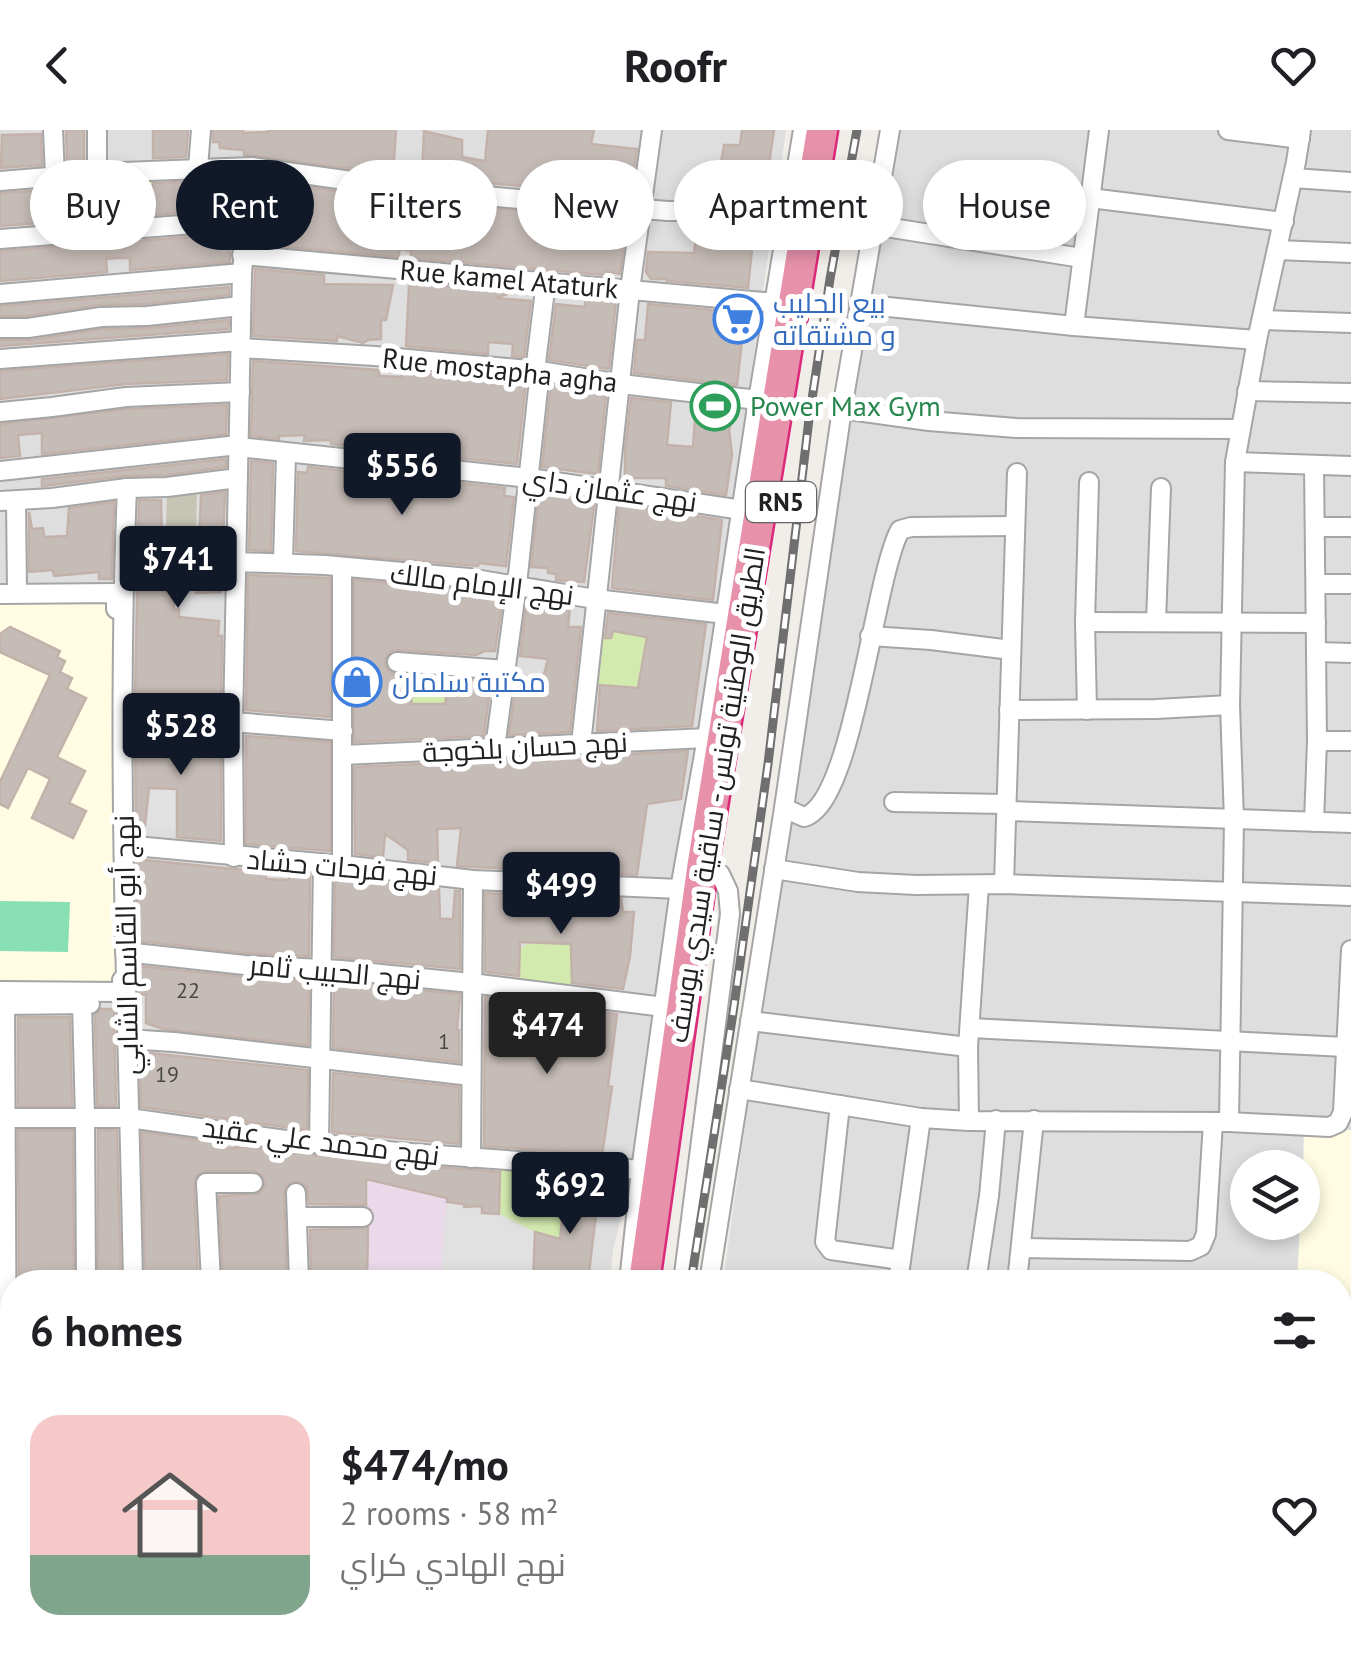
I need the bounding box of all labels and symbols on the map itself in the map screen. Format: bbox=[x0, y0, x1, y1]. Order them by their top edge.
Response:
street label: Rue kamel Ataturk bbox=[398, 251, 620, 307]
place label: بيع الحليب و مشتقاته bbox=[773, 284, 896, 353]
supermarket icon: بيع الحليب و مشتقاته bbox=[712, 293, 764, 345]
street label: Rue mostapha agha bbox=[381, 339, 619, 400]
sports icon: Power Max Gym bbox=[689, 380, 741, 432]
place label: Power Max Gym bbox=[750, 387, 941, 424]
pin: $556 bbox=[343, 433, 461, 518]
street label: نهج عثمان داي bbox=[520, 459, 699, 524]
road number: RN5 bbox=[746, 482, 816, 522]
pin: $741 bbox=[119, 526, 237, 611]
street label: الطريق الوطنية تونس - ساقية سيدي يوسف bbox=[658, 544, 777, 1046]
street label: نهج الإمام مالك bbox=[388, 554, 576, 615]
shop icon: مكتبة سلمان bbox=[331, 656, 383, 708]
place label: مكتبة سلمان bbox=[392, 663, 546, 700]
pin: $528 bbox=[122, 693, 240, 778]
street label: نهج حسان بلخوجة bbox=[421, 723, 629, 771]
street label: نهج أبو القاسم الشابي bbox=[105, 815, 150, 1075]
street label: نهج فرحات حشاد bbox=[245, 840, 439, 894]
pin: $499 bbox=[502, 852, 620, 937]
street label: نهج الحبيب ثامر bbox=[246, 945, 422, 998]
house number: 22 bbox=[176, 976, 200, 1004]
pin: $474 bbox=[488, 992, 606, 1077]
house number: 1 bbox=[438, 1027, 450, 1055]
house number: 19 bbox=[155, 1060, 179, 1088]
street label: نهج محمد علي عقيد bbox=[200, 1108, 442, 1177]
pin: $692 bbox=[511, 1152, 629, 1237]

